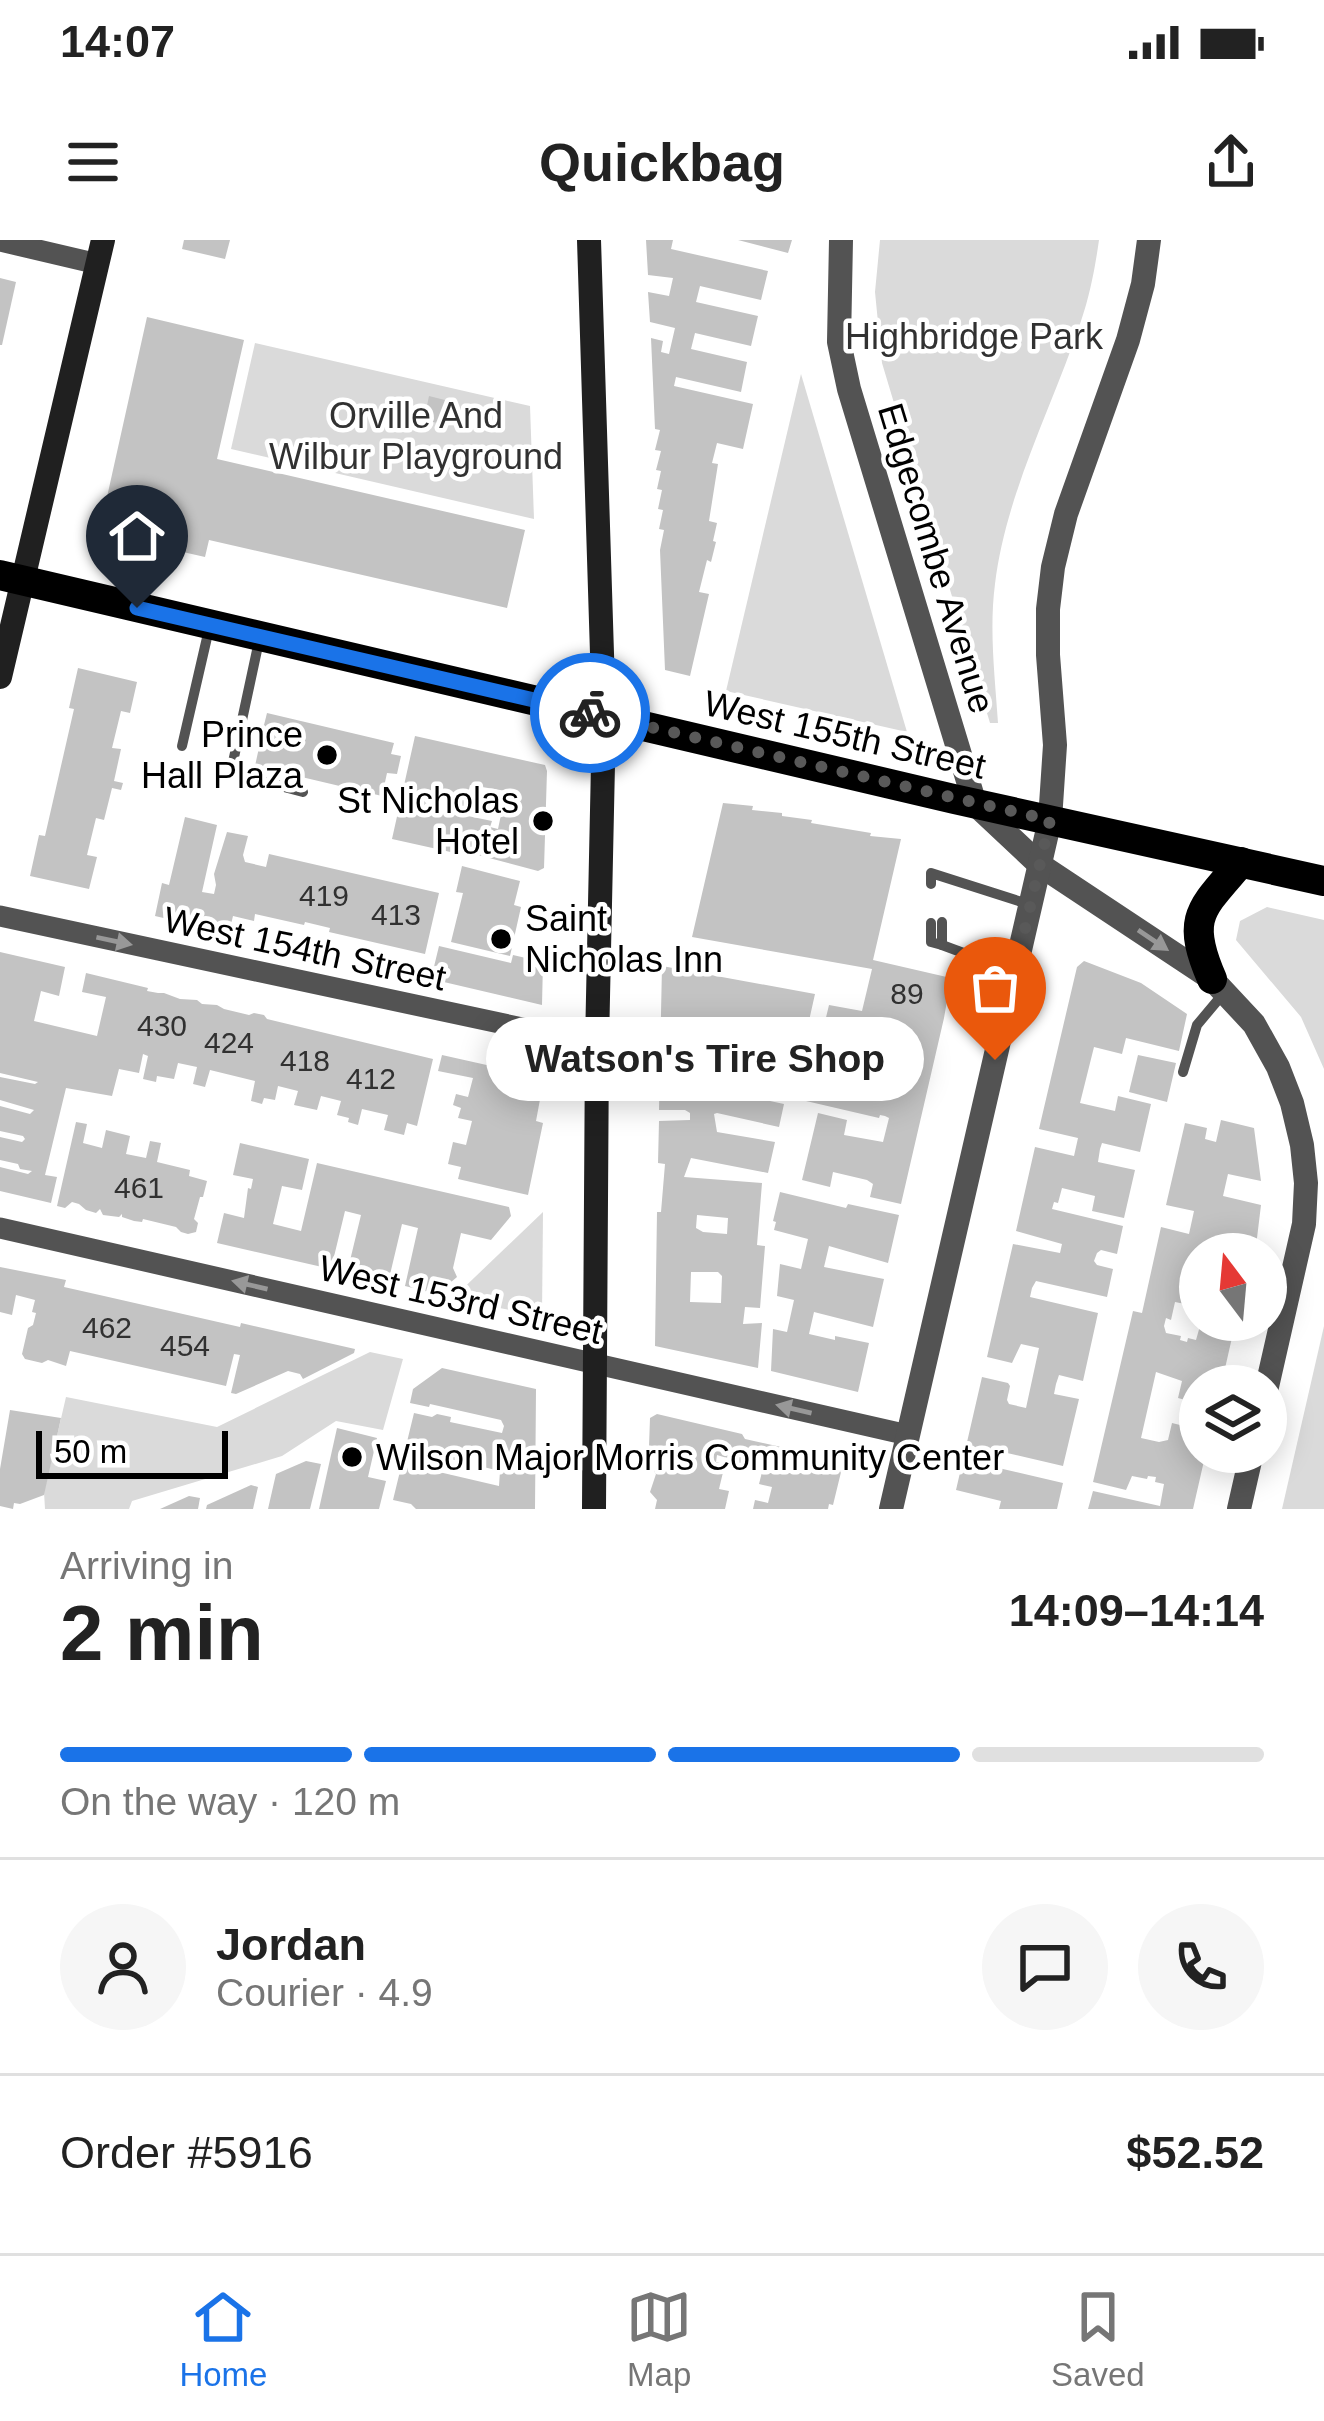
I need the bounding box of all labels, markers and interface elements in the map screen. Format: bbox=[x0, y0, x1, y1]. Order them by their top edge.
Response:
text: 14:07 bbox=[60, 16, 175, 67]
icon: menu bbox=[60, 129, 126, 195]
icon: share bbox=[1198, 129, 1264, 195]
text: Quickbag bbox=[539, 132, 785, 192]
park label: Highbridge Park bbox=[845, 316, 1104, 357]
park label: Orville And Wilbur Playground bbox=[269, 395, 563, 477]
street label: Edgecombe Avenue bbox=[870, 398, 1003, 718]
pin bbox=[86, 485, 188, 608]
icon: home bbox=[104, 503, 170, 569]
courier bbox=[530, 653, 650, 773]
icon: bike bbox=[557, 680, 623, 746]
street label: West 155th Street bbox=[700, 682, 990, 787]
place label: Prince Hall Plaza bbox=[141, 714, 304, 796]
marker: Prince Hall Plaza bbox=[314, 742, 340, 768]
place label: St Nicholas Hotel bbox=[337, 780, 519, 862]
marker: St Nicholas Hotel bbox=[530, 808, 556, 834]
house number: 419 bbox=[299, 879, 349, 912]
house number: 413 bbox=[371, 898, 421, 931]
place label: Saint Nicholas Inn bbox=[525, 898, 723, 980]
street label: West 154th Street bbox=[160, 899, 450, 998]
marker: Saint Nicholas Inn bbox=[488, 926, 514, 952]
one-way arrow bbox=[1136, 928, 1169, 950]
one-way arrow bbox=[96, 932, 134, 951]
pin bbox=[944, 937, 1046, 1060]
icon: bag bbox=[962, 955, 1028, 1021]
house number: 89 bbox=[890, 977, 924, 1010]
house number: 430 bbox=[137, 1009, 187, 1042]
callout: Watson's Tire Shop bbox=[485, 1018, 923, 1102]
house number: 424 bbox=[204, 1026, 254, 1059]
text: Watson's Tire Shop bbox=[525, 1037, 885, 1080]
house number: 418 bbox=[280, 1044, 330, 1077]
house number: 412 bbox=[346, 1062, 396, 1095]
house number: 461 bbox=[114, 1171, 164, 1204]
north arrow bbox=[1179, 1233, 1287, 1341]
map controls bbox=[1179, 1233, 1287, 1473]
street label: West 153rd Street bbox=[315, 1247, 607, 1352]
one-way arrow bbox=[232, 1275, 269, 1294]
house number: 462 bbox=[82, 1311, 132, 1344]
house number: 454 bbox=[160, 1329, 210, 1362]
button: layers bbox=[1179, 1365, 1287, 1473]
one-way arrow bbox=[775, 1399, 813, 1418]
scale bar bbox=[36, 1425, 228, 1478]
text: 50 m bbox=[54, 1433, 127, 1470]
place label: Wilson Major Morris Community Center bbox=[376, 1437, 1004, 1478]
marker: Wilson Major Morris Community Center bbox=[339, 1444, 365, 1470]
text: Arriving in bbox=[60, 1544, 233, 1587]
text: 14:09–14:14 bbox=[1009, 1585, 1264, 1636]
text: 2 min bbox=[60, 1589, 264, 1677]
text: On the way · 120 m bbox=[60, 1780, 400, 1823]
button: person bbox=[60, 1904, 186, 2030]
button: chat bbox=[982, 1904, 1108, 2030]
button: phone bbox=[1138, 1904, 1264, 2030]
text: Jordan bbox=[216, 1919, 366, 1970]
text: Courier · 4.9 bbox=[216, 1971, 433, 2014]
text: Order #5916 bbox=[60, 2127, 313, 2178]
text: $52.52 bbox=[1126, 2127, 1264, 2178]
tab: Home bbox=[179, 2284, 267, 2394]
tab: Map bbox=[626, 2284, 692, 2394]
tab: Saved bbox=[1051, 2284, 1145, 2394]

